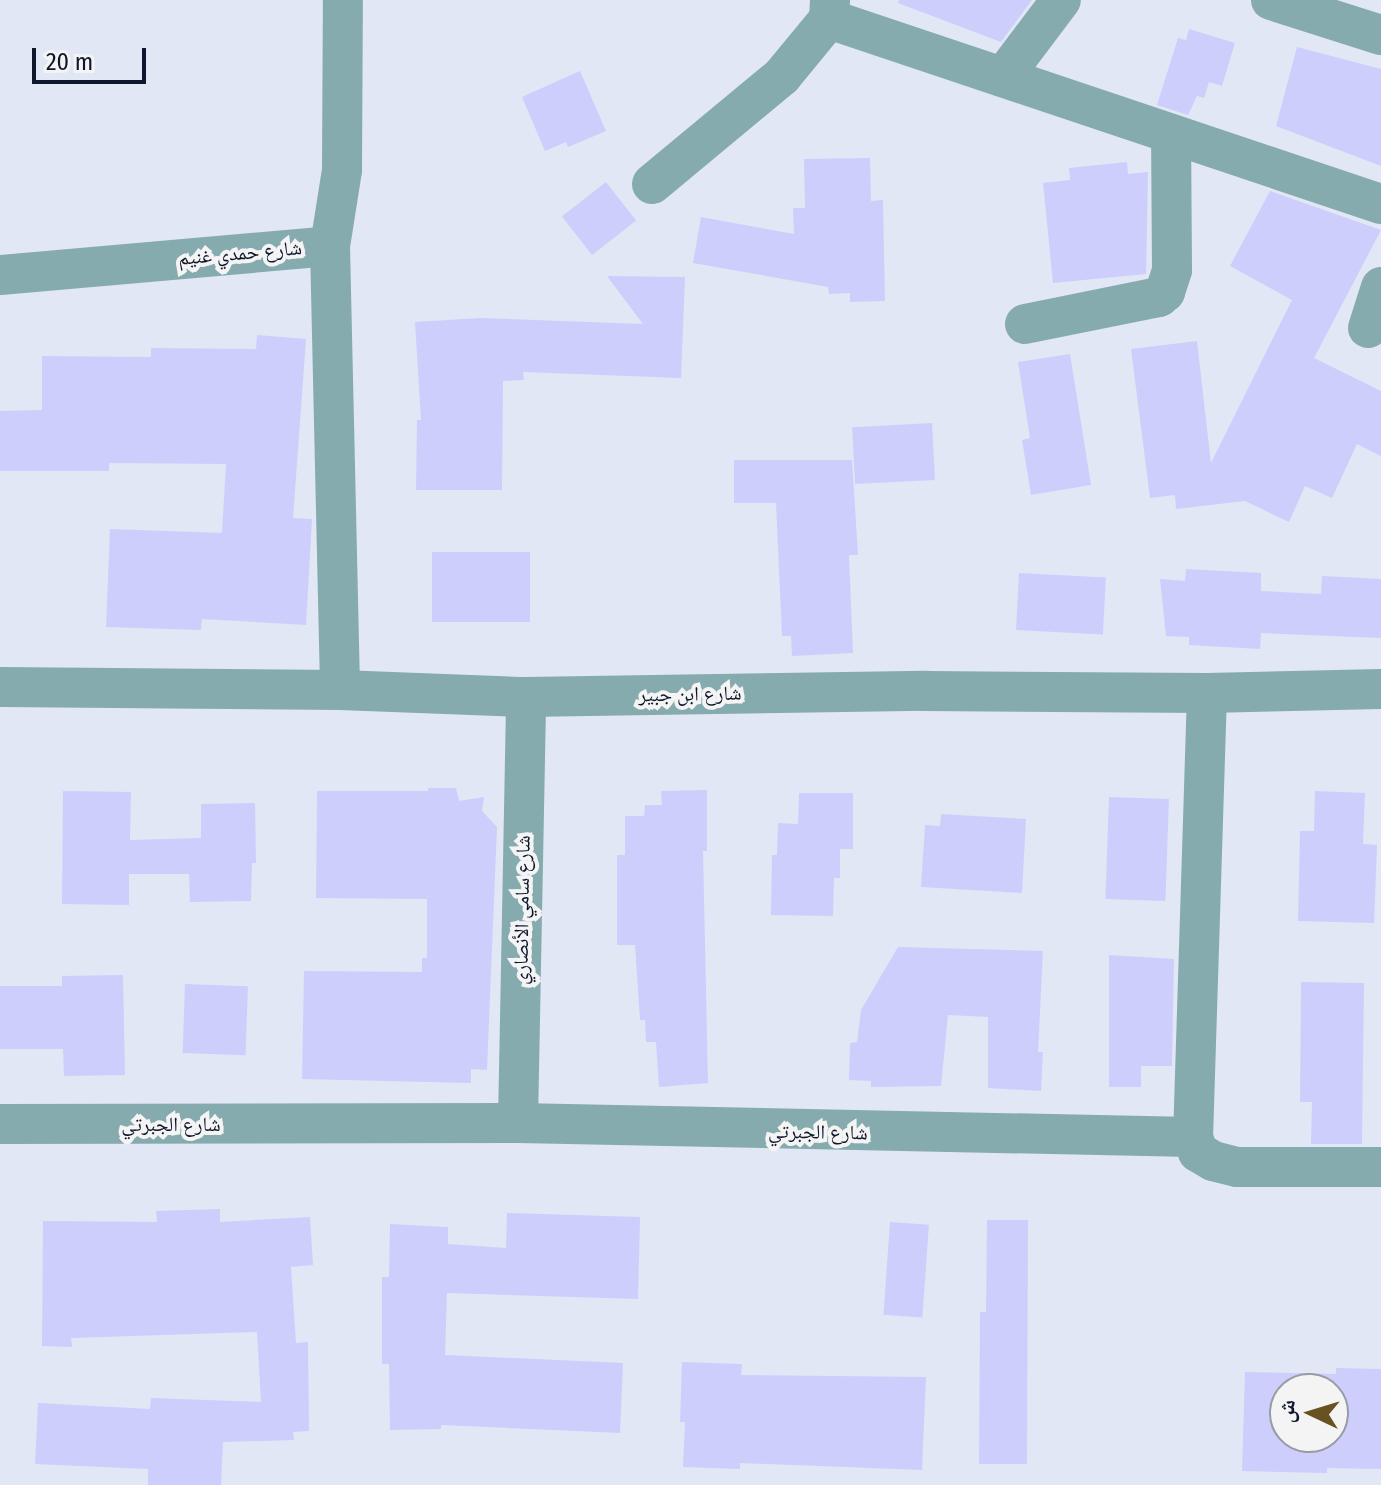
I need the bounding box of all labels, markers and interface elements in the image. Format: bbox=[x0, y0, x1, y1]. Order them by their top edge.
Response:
scale bar bbox=[36, 32, 150, 82]
text: 20 m bbox=[46, 48, 93, 76]
street label: شارع حمدي غنيم bbox=[177, 236, 303, 270]
street label: شارع ابن جبير bbox=[638, 681, 742, 707]
street label: شارع سامي الأنصاري bbox=[509, 835, 535, 985]
street label: شارع الجبرتي bbox=[121, 1112, 221, 1136]
street label: شارع الجبرتي bbox=[768, 1119, 868, 1145]
north arrow bbox=[1269, 1373, 1349, 1453]
text: ش bbox=[1272, 1399, 1301, 1424]

